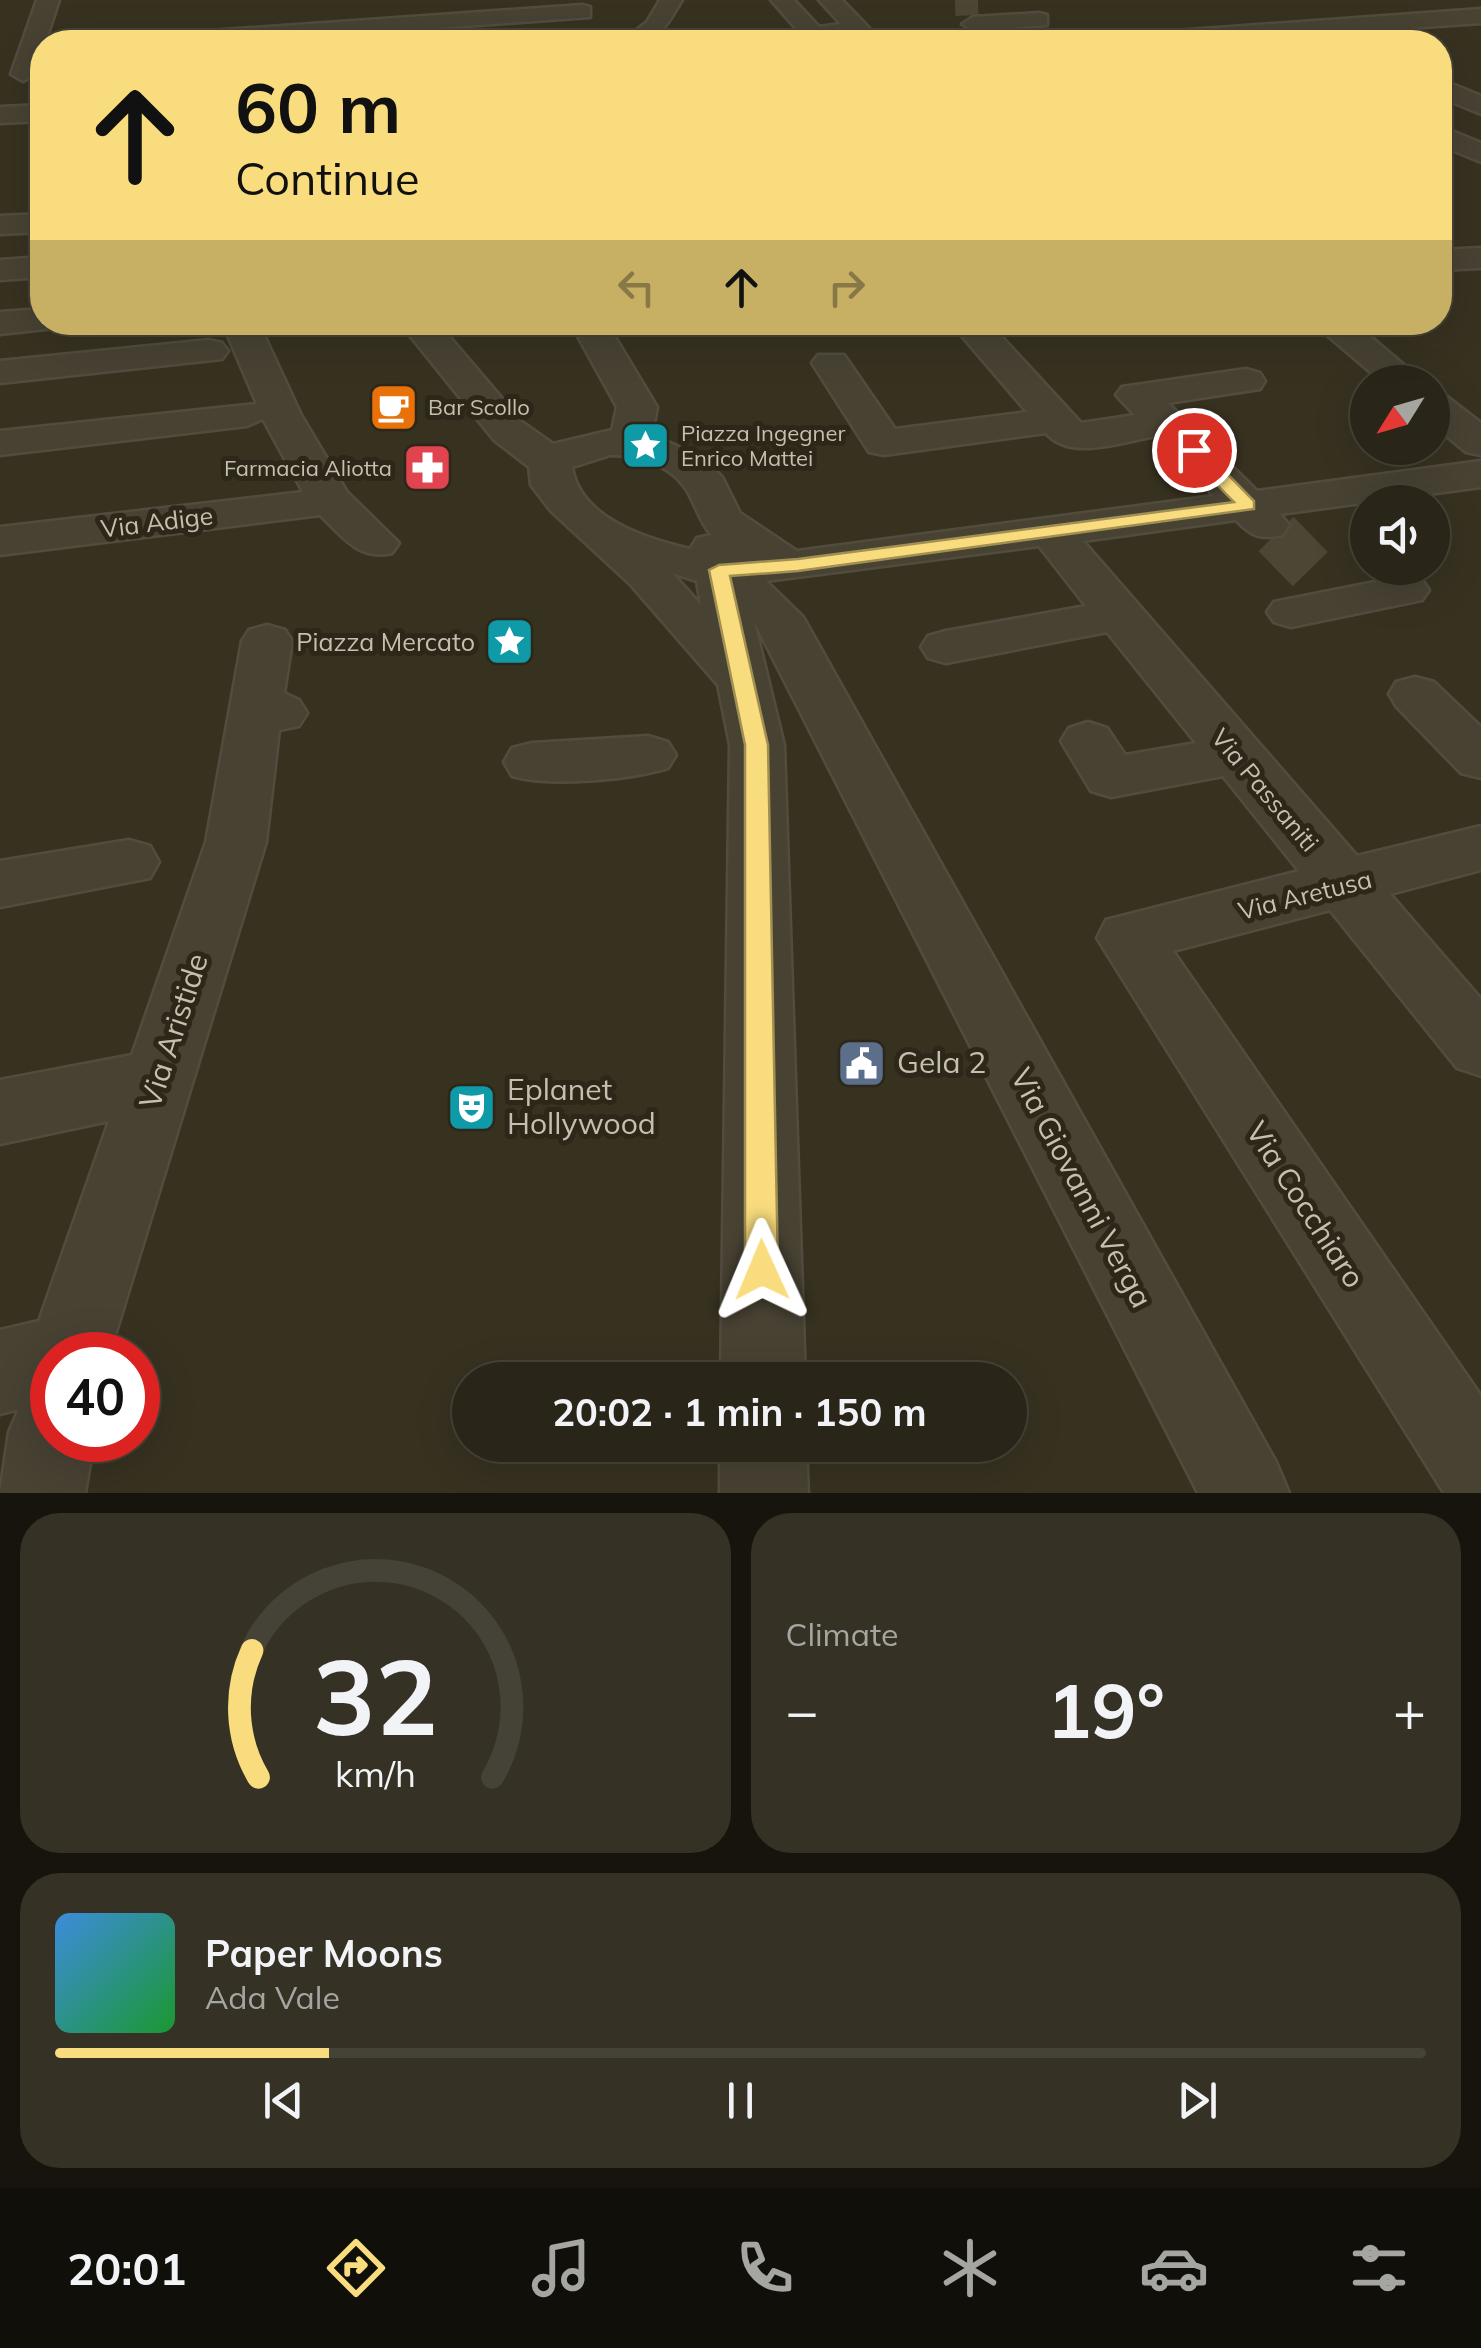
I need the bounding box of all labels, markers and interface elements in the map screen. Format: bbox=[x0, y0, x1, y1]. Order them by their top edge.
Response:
text: 60 m bbox=[235, 63, 401, 151]
icon: ahead bbox=[70, 70, 200, 200]
text: Continue bbox=[235, 150, 420, 206]
icon: left bbox=[609, 260, 664, 315]
icon: ahead bbox=[714, 260, 769, 315]
icon: right bbox=[819, 260, 874, 315]
north arrow bbox=[1350, 365, 1450, 465]
map controls bbox=[1350, 365, 1450, 585]
cafe icon: Bar Scollo bbox=[367, 381, 419, 433]
place label: Bar Scollo bbox=[428, 393, 530, 421]
pin bbox=[1152, 408, 1237, 493]
place label: Piazza Ingegner Enrico Mattei bbox=[681, 419, 845, 472]
place icon: Piazza Ingegner Enrico Mattei bbox=[620, 420, 672, 472]
icon: arrive bbox=[1167, 423, 1222, 478]
pharmacy icon: Farmacia Aliotta bbox=[401, 442, 453, 494]
place label: Farmacia Aliotta bbox=[224, 454, 392, 482]
button: sound bbox=[1350, 485, 1450, 585]
street label: Via Adige bbox=[99, 499, 215, 544]
place icon: Piazza Mercato bbox=[484, 616, 536, 668]
place label: Piazza Mercato bbox=[296, 626, 475, 657]
street label: Via Passaniti bbox=[1205, 722, 1326, 857]
street label: Via Aretusa bbox=[1235, 863, 1375, 926]
street label: Via Aristide bbox=[130, 948, 216, 1113]
public building icon: Gela 2 bbox=[836, 1037, 888, 1089]
place label: Gela 2 bbox=[897, 1043, 986, 1081]
street label: Via Giovanni Verga bbox=[1003, 1061, 1161, 1314]
place label: Eplanet Hollywood bbox=[507, 1070, 656, 1142]
theatre icon: Eplanet Hollywood bbox=[446, 1081, 498, 1133]
street label: Via Cocchiaro bbox=[1238, 1114, 1374, 1295]
position arrow bbox=[710, 1218, 814, 1322]
speed limit sign: 40 bbox=[30, 1332, 160, 1462]
text: 20:02 · 1 min · 150 m bbox=[552, 1388, 927, 1436]
text: Climate bbox=[786, 1614, 898, 1654]
text: 32 bbox=[313, 1630, 438, 1761]
text: 19° bbox=[1047, 1663, 1165, 1757]
text: − bbox=[786, 1676, 819, 1745]
text: + bbox=[1393, 1676, 1426, 1745]
text: km/h bbox=[335, 1751, 416, 1796]
text: Paper Moons bbox=[205, 1929, 443, 1977]
text: Ada Vale bbox=[205, 1977, 340, 2017]
icon: previous bbox=[256, 2073, 311, 2128]
icon: pause bbox=[713, 2073, 768, 2128]
icon: next bbox=[1170, 2073, 1225, 2128]
icon: directions bbox=[321, 2233, 391, 2303]
icon: music bbox=[526, 2233, 596, 2303]
icon: phone bbox=[730, 2233, 800, 2303]
icon: climate bbox=[935, 2233, 1005, 2303]
icon: car bbox=[1139, 2233, 1209, 2303]
icon: filters bbox=[1344, 2233, 1414, 2303]
text: 20:01 bbox=[67, 2240, 186, 2296]

